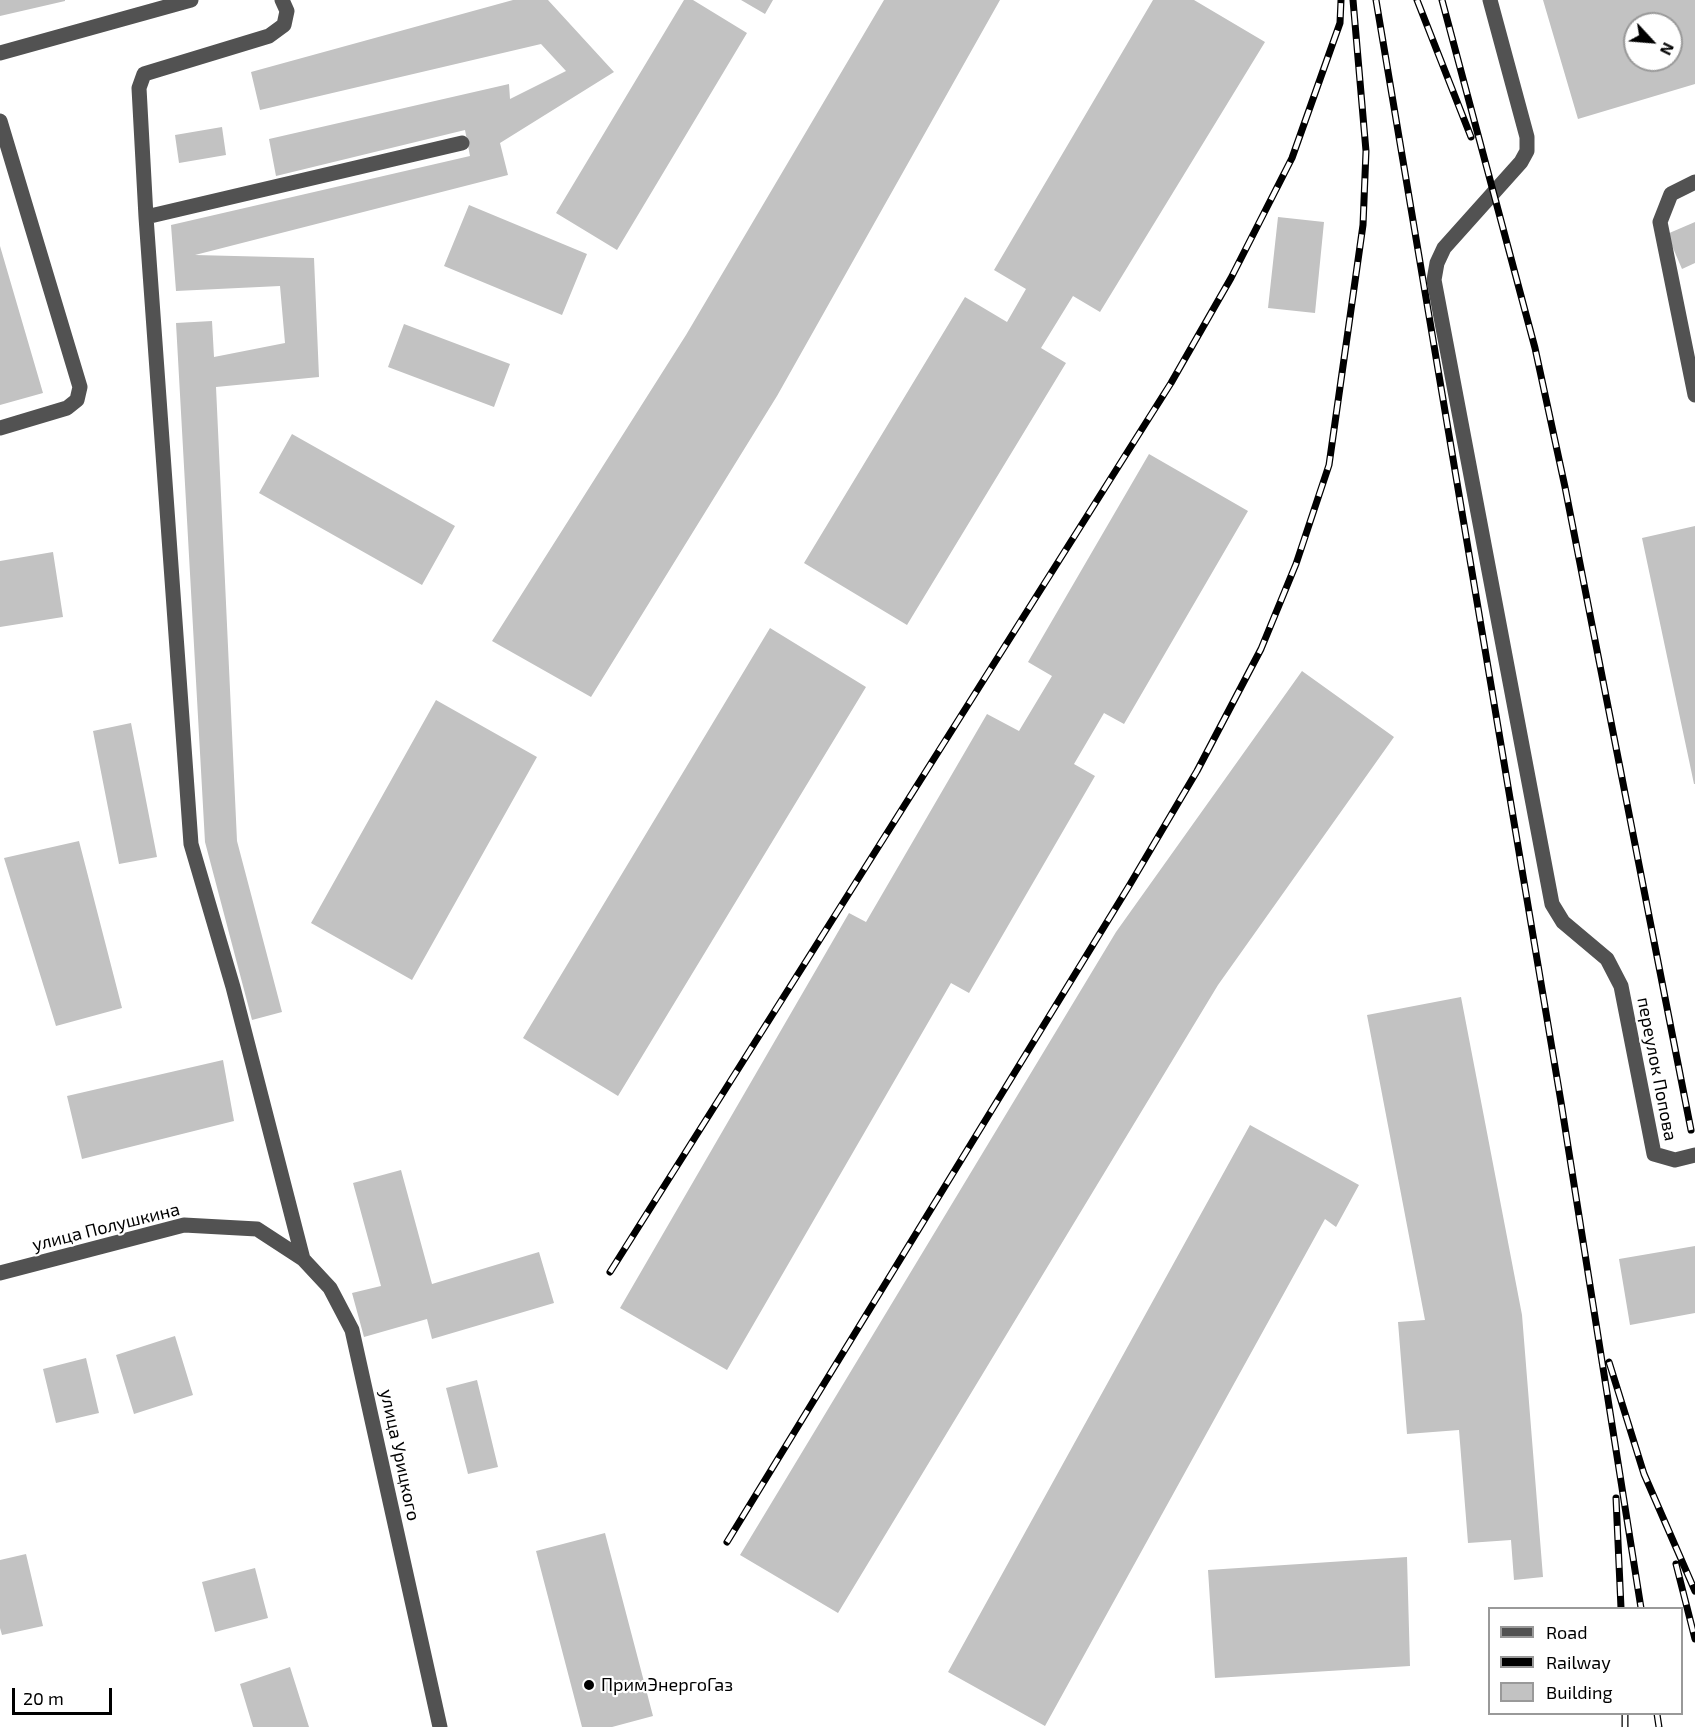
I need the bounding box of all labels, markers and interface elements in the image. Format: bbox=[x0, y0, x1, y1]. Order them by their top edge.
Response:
north arrow bbox=[1623, 12, 1683, 72]
text: N bbox=[1657, 40, 1679, 59]
street label: переулок Попова bbox=[1632, 995, 1682, 1143]
street label: улица Полушкина bbox=[30, 1198, 182, 1256]
street label: улица Урицкого bbox=[376, 1387, 424, 1523]
legend bbox=[1488, 1607, 1683, 1715]
text: Road bbox=[1546, 1621, 1587, 1643]
text: Railway bbox=[1546, 1651, 1611, 1673]
place label: ПримЭнергоГаз bbox=[601, 1674, 733, 1696]
scale bar bbox=[15, 1676, 116, 1714]
marker: ПримЭнергоГаз bbox=[582, 1678, 596, 1692]
text: Building bbox=[1546, 1681, 1613, 1703]
text: 20 m bbox=[23, 1687, 64, 1709]

